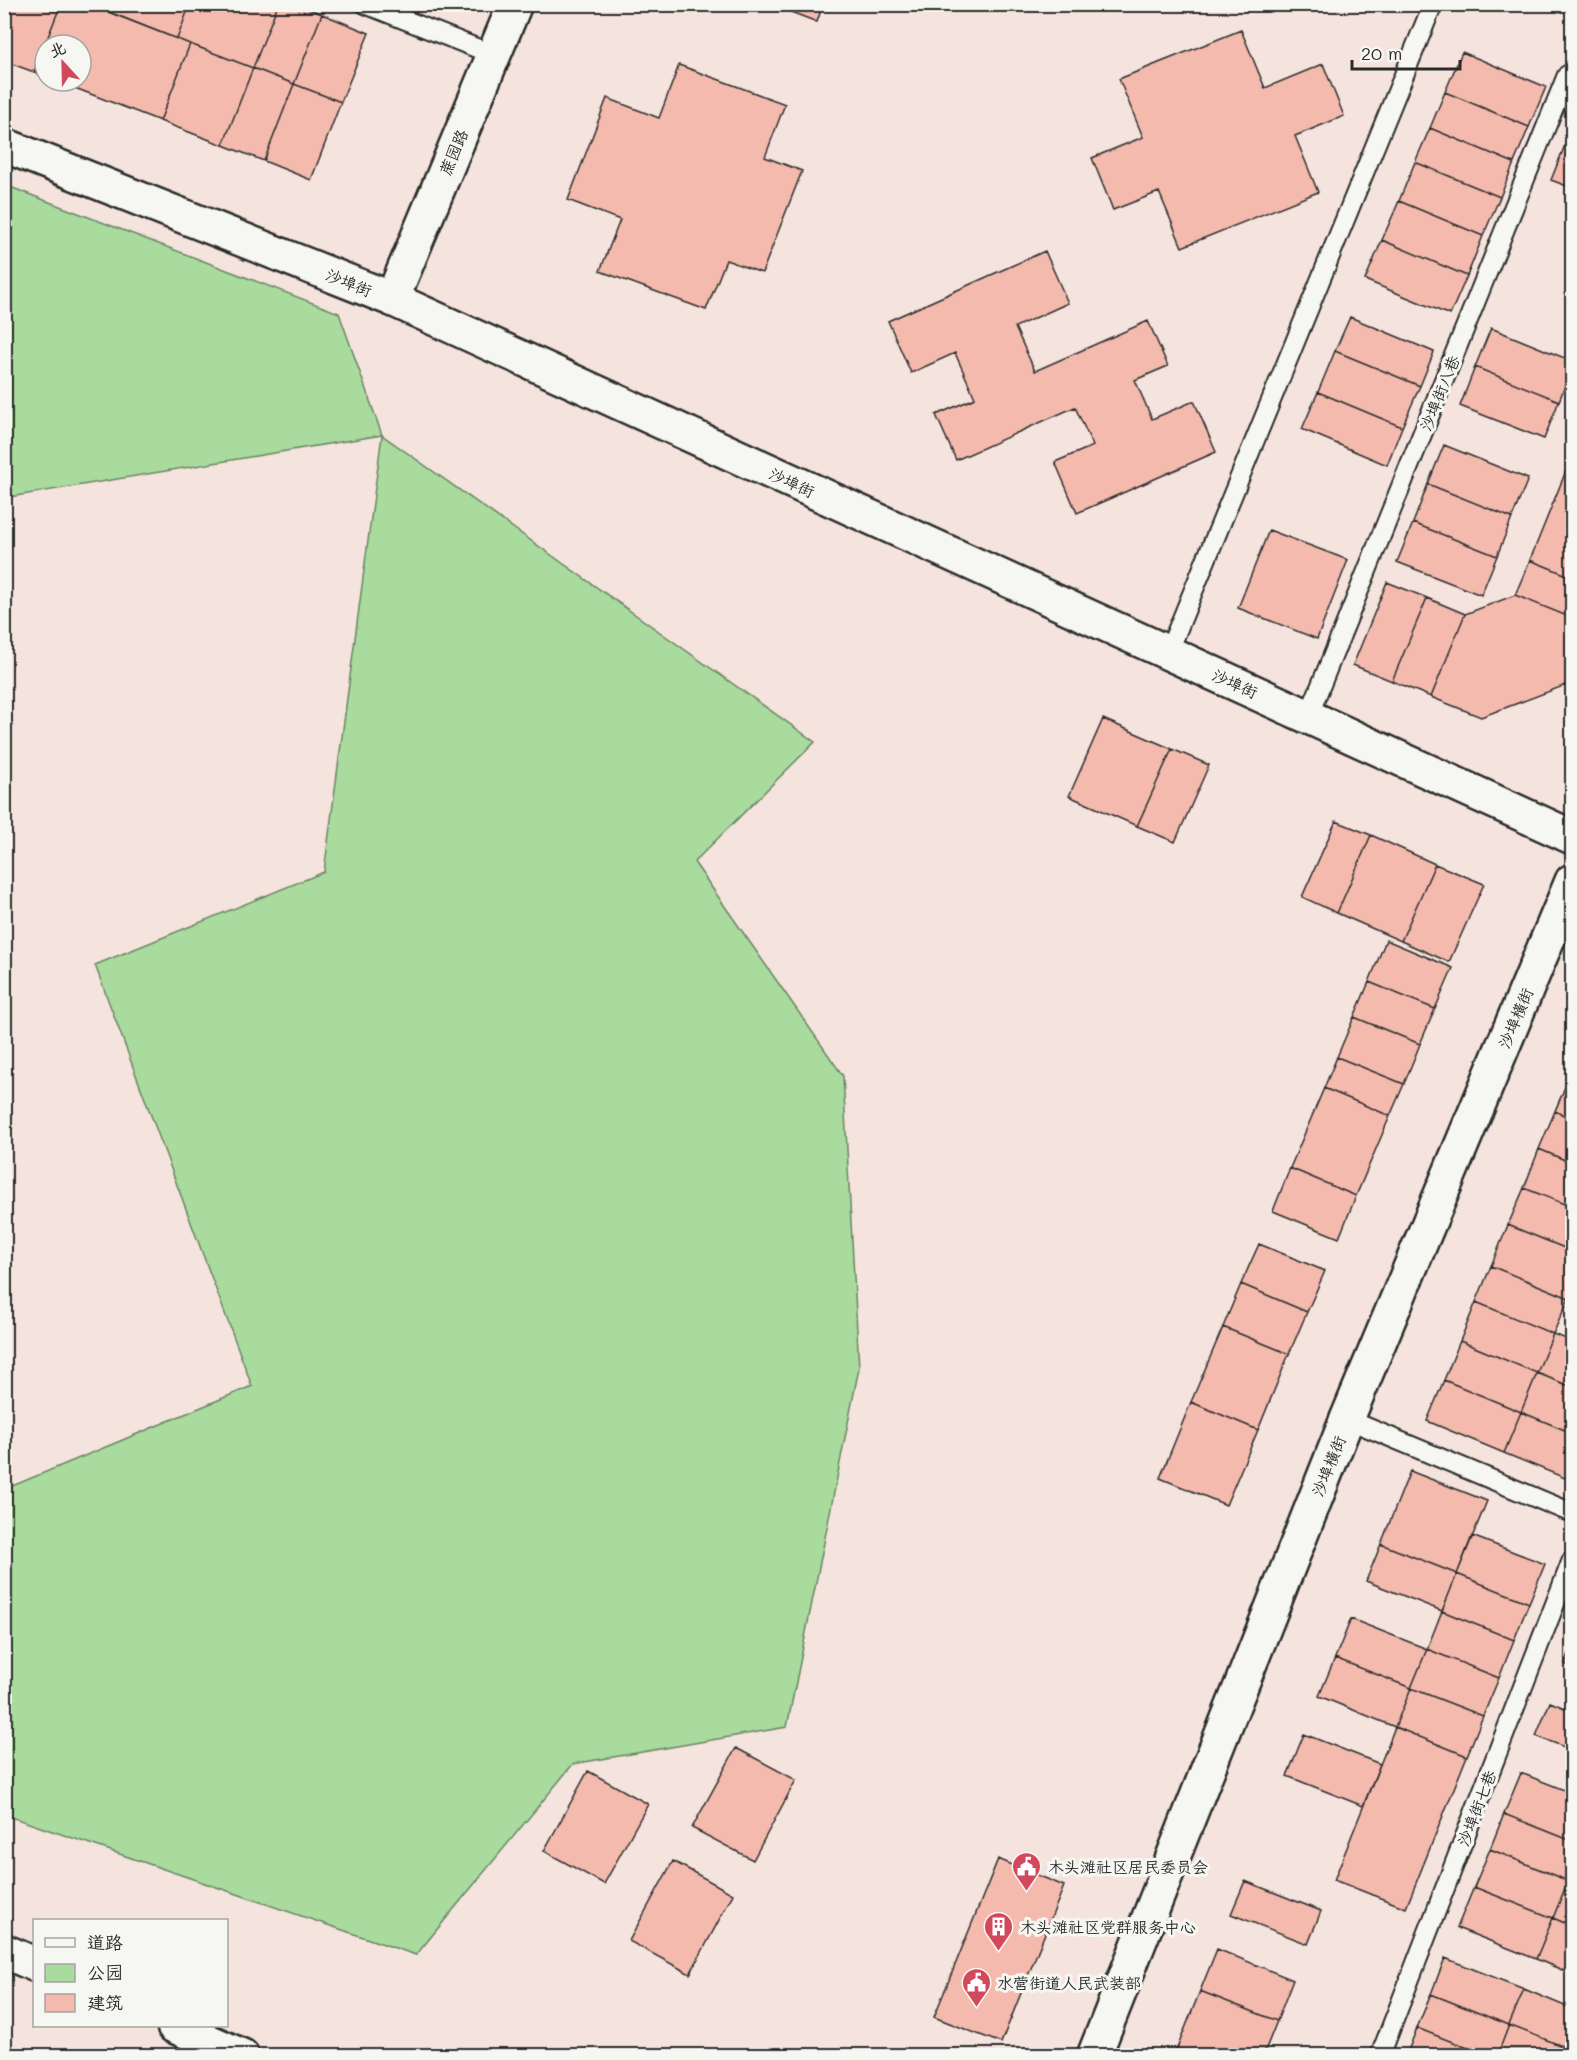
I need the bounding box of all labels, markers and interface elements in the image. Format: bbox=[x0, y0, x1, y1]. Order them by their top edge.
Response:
north arrow bbox=[33, 33, 93, 93]
scale bar bbox=[1352, 33, 1460, 71]
text: 北 bbox=[46, 36, 69, 61]
text: 20 m bbox=[1361, 41, 1402, 65]
street label: 蔗园路 bbox=[434, 126, 472, 178]
street label: 沙埠街 bbox=[323, 263, 375, 301]
street label: 沙埠街八巷 bbox=[1414, 352, 1464, 434]
street label: 沙埠街 bbox=[766, 462, 818, 502]
street label: 沙埠街 bbox=[1209, 664, 1261, 702]
street label: 沙埠横街 bbox=[1493, 984, 1537, 1052]
street label: 沙埠横街 bbox=[1306, 1432, 1350, 1500]
street label: 沙埠街七巷 bbox=[1452, 1767, 1500, 1849]
public building icon: 木头滩社区居民委员会 bbox=[1011, 1850, 1043, 1892]
place label: 木头滩社区居民委员会 bbox=[1048, 1856, 1208, 1877]
building icon: 木头滩社区党群服务中心 bbox=[983, 1910, 1015, 1952]
place label: 木头滩社区党群服务中心 bbox=[1020, 1916, 1196, 1937]
legend bbox=[33, 1919, 228, 2027]
text: 道路 bbox=[87, 1930, 123, 1954]
text: 公园 bbox=[87, 1960, 123, 1984]
public building icon: 水营街道人民武装部 bbox=[960, 1966, 992, 2008]
place label: 水营街道人民武装部 bbox=[997, 1972, 1141, 1993]
text: 建筑 bbox=[87, 1990, 123, 2014]

